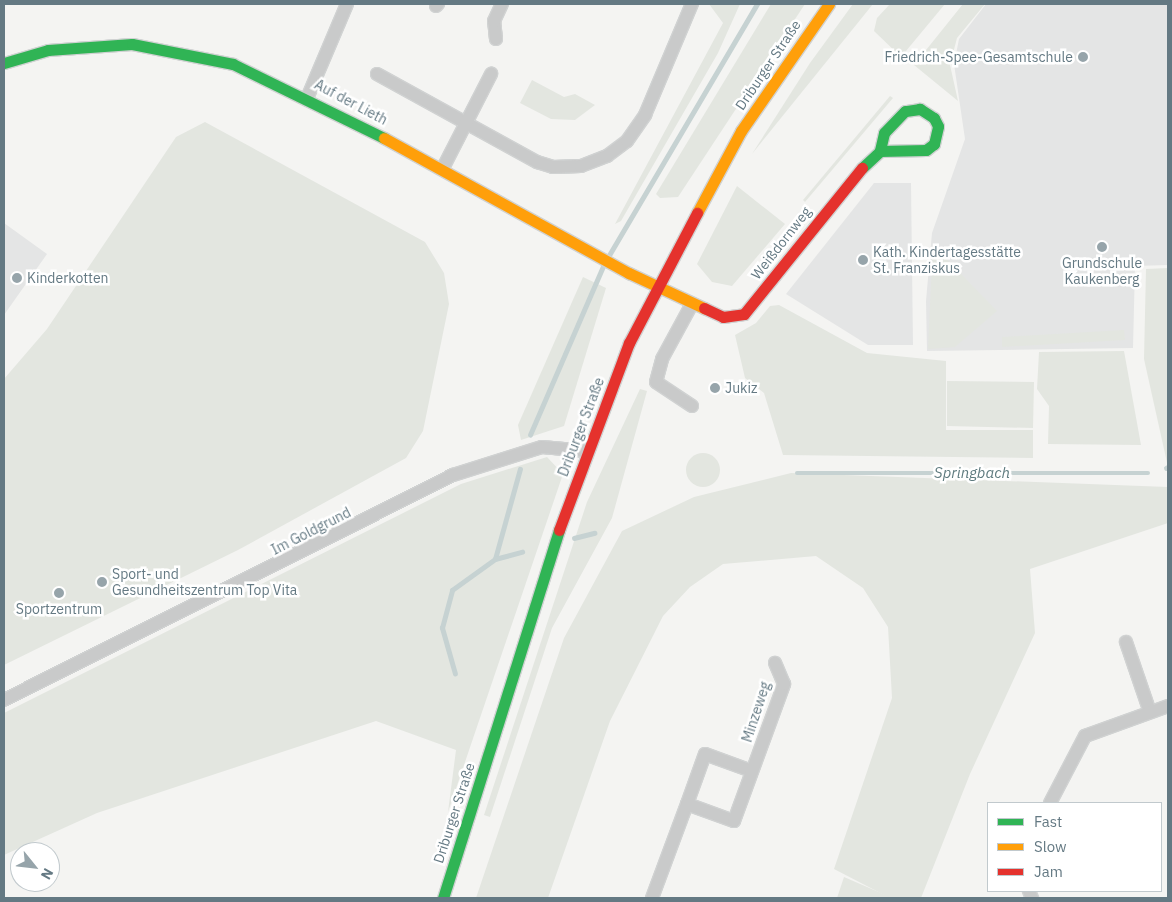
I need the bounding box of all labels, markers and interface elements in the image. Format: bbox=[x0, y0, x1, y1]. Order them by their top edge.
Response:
street label: Driburger Straße bbox=[732, 17, 804, 113]
place label: Friedrich-Spee-Gesamtschule bbox=[884, 49, 1073, 65]
marker: Friedrich-Spee-Gesamtschule bbox=[1077, 51, 1089, 63]
street label: Auf der Lieth bbox=[312, 76, 390, 128]
street label: Weißdornweg bbox=[748, 203, 814, 283]
marker: Grundschule Kaukenberg bbox=[1096, 241, 1108, 253]
place label: Kath. Kindertagesstätte St. Franziskus bbox=[873, 244, 1021, 276]
marker: Kath. Kindertagesstätte St. Franziskus bbox=[857, 254, 869, 266]
place label: Grundschule Kaukenberg bbox=[1062, 255, 1142, 288]
place label: Kinderkotten bbox=[27, 270, 109, 286]
marker: Kinderkotten bbox=[11, 272, 23, 284]
street label: Driburger Straße bbox=[554, 375, 608, 479]
place label: Jukiz bbox=[725, 380, 757, 396]
marker: Jukiz bbox=[709, 382, 721, 394]
water label: Springbach bbox=[934, 464, 1010, 482]
street label: Im Goldgrund bbox=[268, 504, 354, 558]
place label: Sport- und Gesundheitszentrum Top Vita bbox=[112, 566, 297, 598]
marker: Sport- und Gesundheitszentrum Top Vita bbox=[96, 576, 108, 588]
marker: Sportzentrum bbox=[53, 587, 65, 599]
place label: Sportzentrum bbox=[16, 601, 102, 617]
street label: Minzeweg bbox=[738, 680, 774, 744]
street label: Driburger Straße bbox=[430, 761, 478, 865]
legend bbox=[987, 802, 1162, 892]
text: Fast bbox=[1034, 812, 1062, 831]
text: Slow bbox=[1034, 837, 1067, 856]
north arrow bbox=[10, 842, 60, 892]
text: Jam bbox=[1034, 862, 1063, 881]
text: N bbox=[37, 865, 58, 883]

